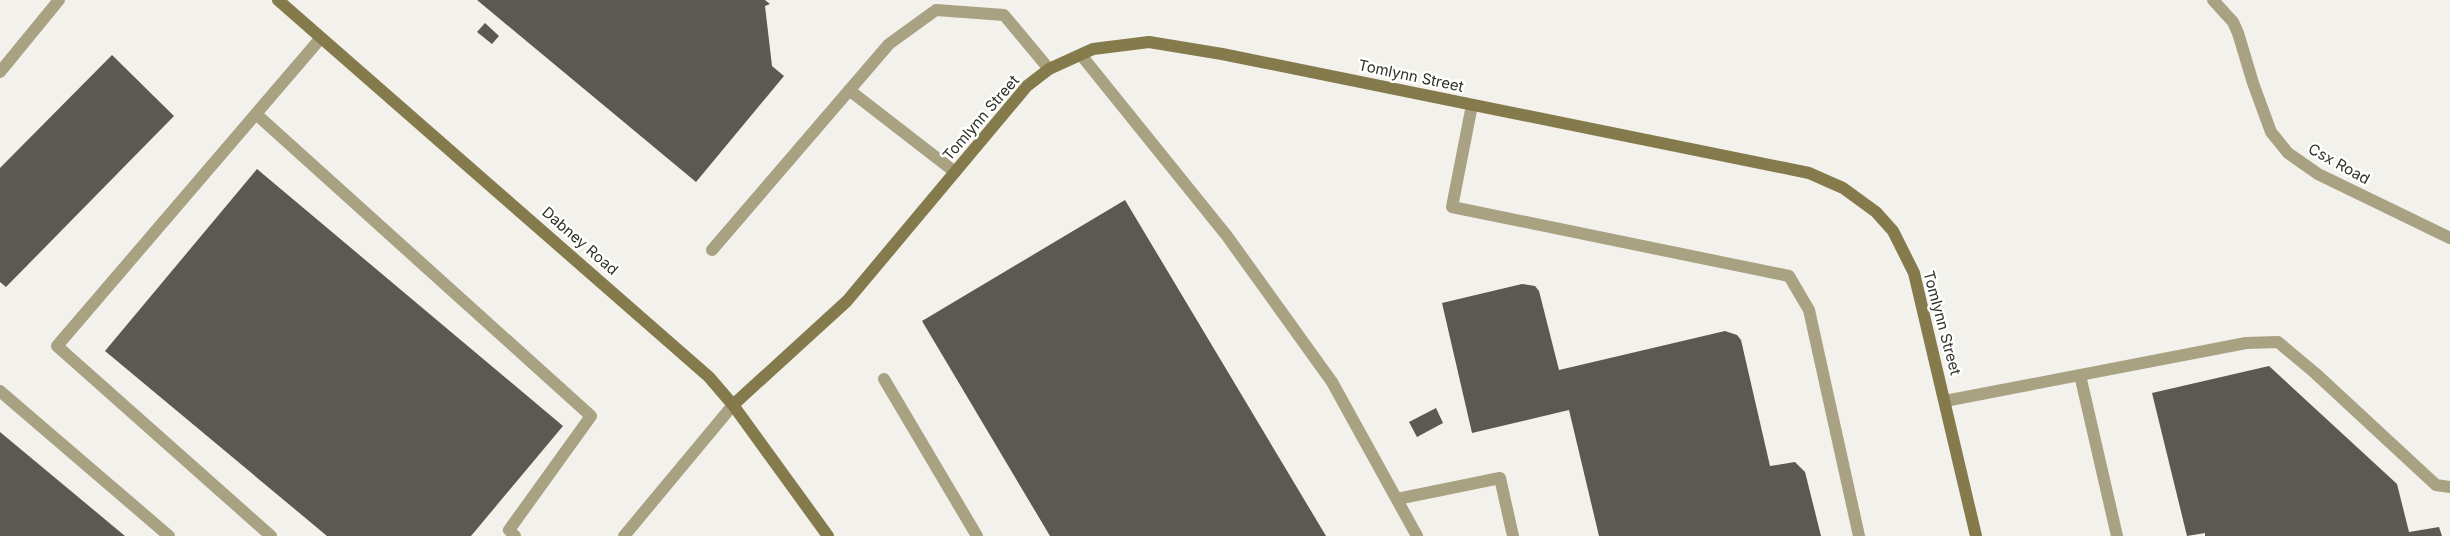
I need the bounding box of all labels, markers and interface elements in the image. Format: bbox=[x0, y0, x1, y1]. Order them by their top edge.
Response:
street label: Tomlynn Street bbox=[1357, 55, 1466, 96]
street label: Tomlynn Street bbox=[938, 71, 1023, 164]
street label: Csx Road bbox=[2305, 139, 2373, 188]
street label: Dabney Road bbox=[538, 202, 622, 279]
street label: Tomlynn Street bbox=[1919, 269, 1966, 377]

